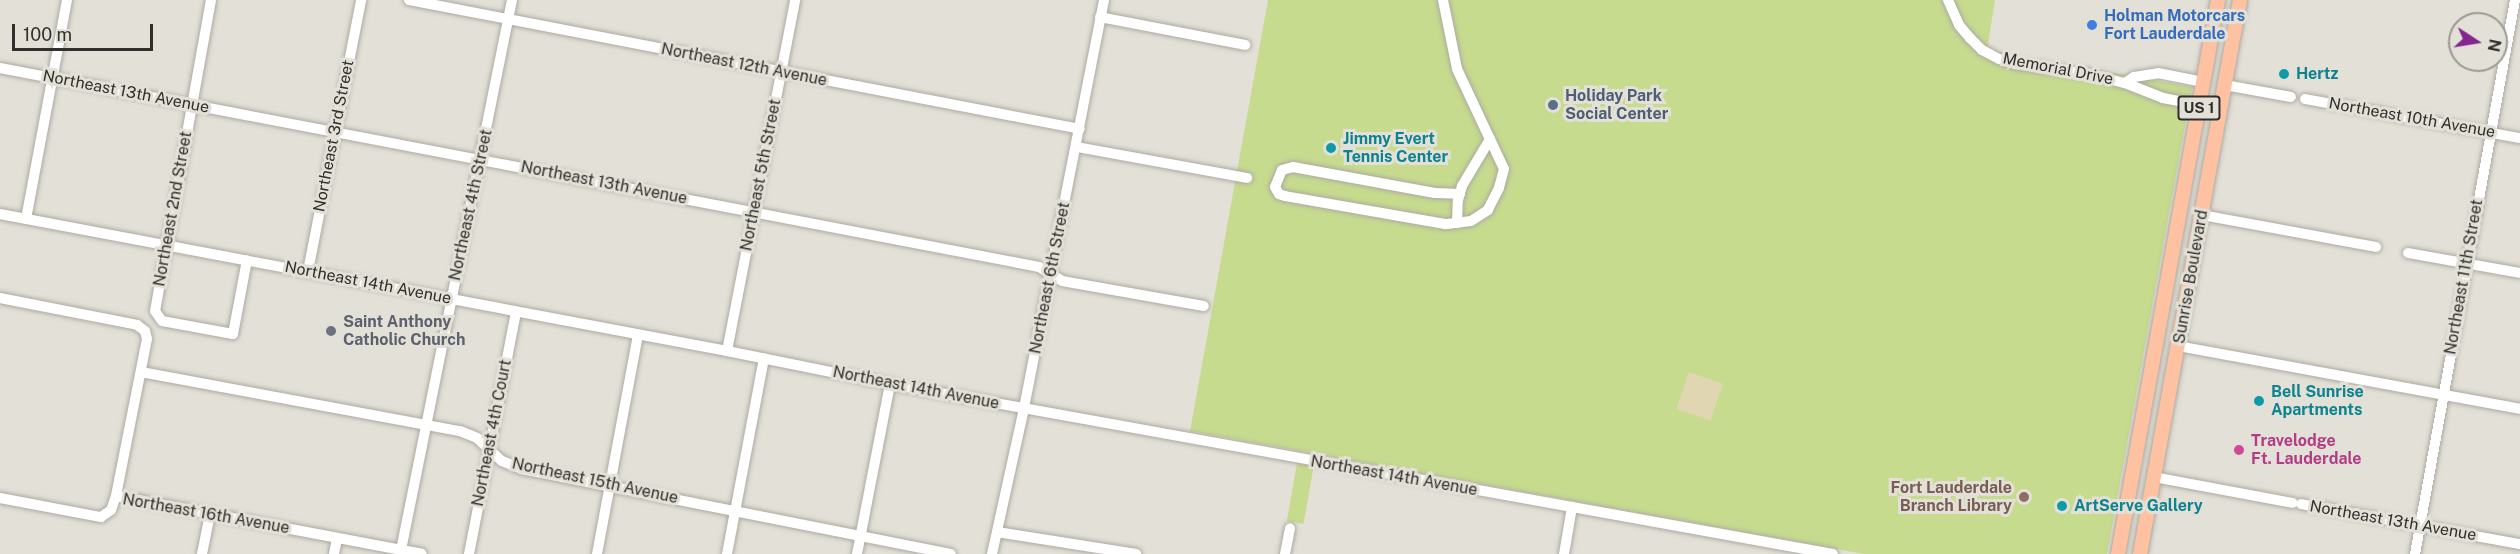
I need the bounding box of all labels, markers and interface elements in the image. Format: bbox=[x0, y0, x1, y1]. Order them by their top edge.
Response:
place label: Holman Motorcars Fort Lauderdale bbox=[2104, 6, 2245, 44]
scale bar bbox=[15, 12, 156, 50]
north arrow bbox=[2448, 12, 2508, 72]
marker: Holman Motorcars Fort Lauderdale bbox=[2085, 18, 2099, 32]
text: 100 m bbox=[23, 24, 72, 45]
text: N bbox=[2484, 37, 2505, 54]
street label: Northeast 12th Avenue bbox=[659, 39, 829, 91]
street label: Memorial Drive bbox=[2001, 49, 2115, 89]
street label: Northeast 3rd Street bbox=[310, 58, 358, 214]
place label: Hertz bbox=[2296, 64, 2338, 84]
street label: Northeast 13th Avenue bbox=[41, 66, 211, 118]
marker: Hertz bbox=[2277, 67, 2291, 81]
place label: Holiday Park Social Center bbox=[1565, 86, 1668, 124]
street label: Northeast 10th Avenue bbox=[2327, 94, 2497, 142]
road number: US 1 bbox=[2176, 96, 2222, 120]
street label: Northeast 5th Street bbox=[737, 97, 785, 253]
marker: Holiday Park Social Center bbox=[1546, 98, 1560, 112]
street label: Northeast 4th Street bbox=[446, 128, 496, 282]
place label: Jimmy Evert Tennis Center bbox=[1343, 129, 1448, 167]
street label: Northeast 2nd Street bbox=[150, 130, 196, 288]
marker: Jimmy Evert Tennis Center bbox=[1324, 141, 1338, 155]
street label: Northeast 13th Avenue bbox=[519, 157, 689, 209]
street label: Northeast 11th Street bbox=[2441, 198, 2487, 356]
street label: Northeast 6th Street bbox=[1026, 200, 1074, 356]
street label: Sunrise Boulevard bbox=[2170, 209, 2212, 345]
street label: Northeast 14th Avenue bbox=[283, 257, 453, 309]
place label: Saint Anthony Catholic Church bbox=[343, 312, 466, 350]
marker: Saint Anthony Catholic Church bbox=[324, 324, 338, 338]
street label: Northeast 4th Court bbox=[468, 358, 516, 508]
street label: Northeast 14th Avenue bbox=[831, 362, 1001, 414]
place label: Bell Sunrise Apartments bbox=[2271, 382, 2364, 420]
marker: Bell Sunrise Apartments bbox=[2252, 394, 2266, 408]
place label: Travelodge Ft. Lauderdale bbox=[2251, 431, 2362, 469]
marker: Travelodge Ft. Lauderdale bbox=[2232, 443, 2246, 457]
street label: Northeast 14th Avenue bbox=[1309, 452, 1479, 500]
street label: Northeast 15th Avenue bbox=[510, 454, 680, 508]
place label: Fort Lauderdale Branch Library bbox=[1890, 478, 2012, 516]
street label: Northeast 16th Avenue bbox=[121, 490, 291, 538]
marker: Fort Lauderdale Branch Library bbox=[2017, 490, 2031, 504]
place label: ArtServe Gallery bbox=[2074, 496, 2203, 516]
street label: Northeast 13th Avenue bbox=[2308, 497, 2478, 545]
marker: ArtServe Gallery bbox=[2055, 499, 2069, 513]

